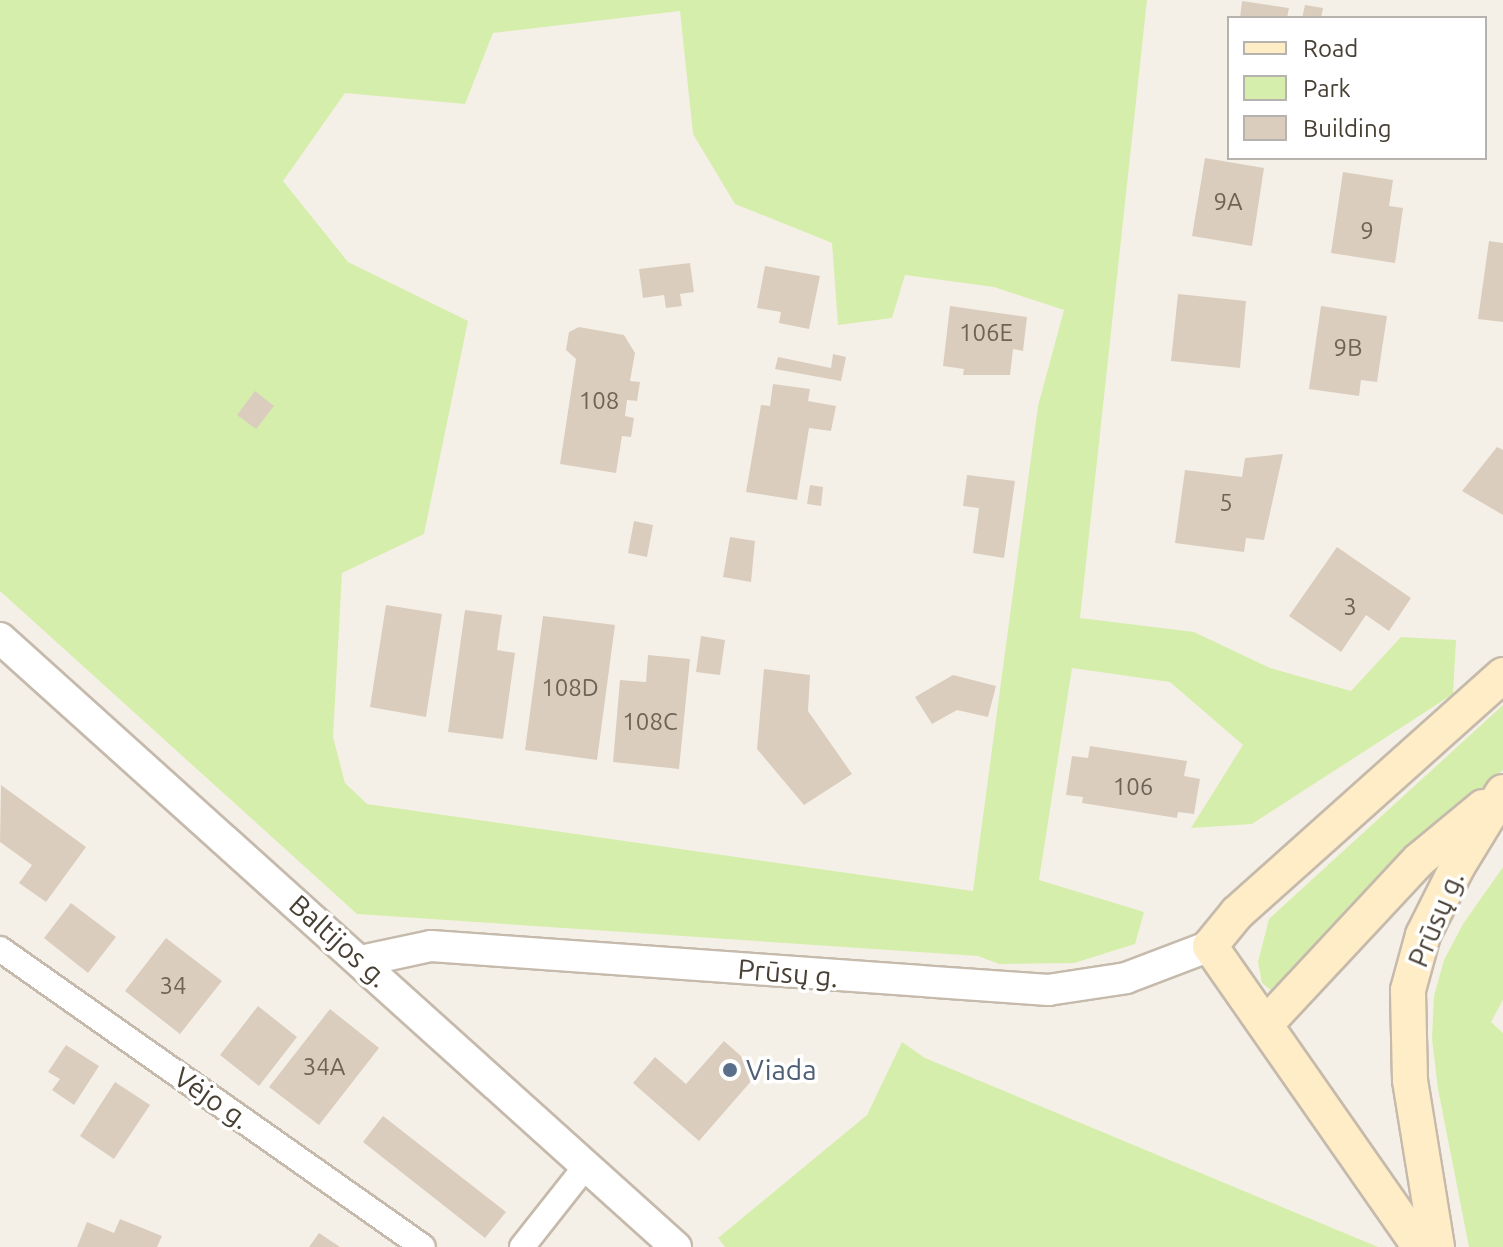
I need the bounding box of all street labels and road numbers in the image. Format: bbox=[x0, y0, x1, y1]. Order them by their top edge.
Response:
street label: Prūsų g. bbox=[1401, 866, 1471, 972]
street label: Baltijos g. bbox=[282, 888, 396, 994]
street label: Prūsų g. bbox=[736, 952, 840, 994]
street label: Vėjo g. bbox=[168, 1060, 256, 1136]

